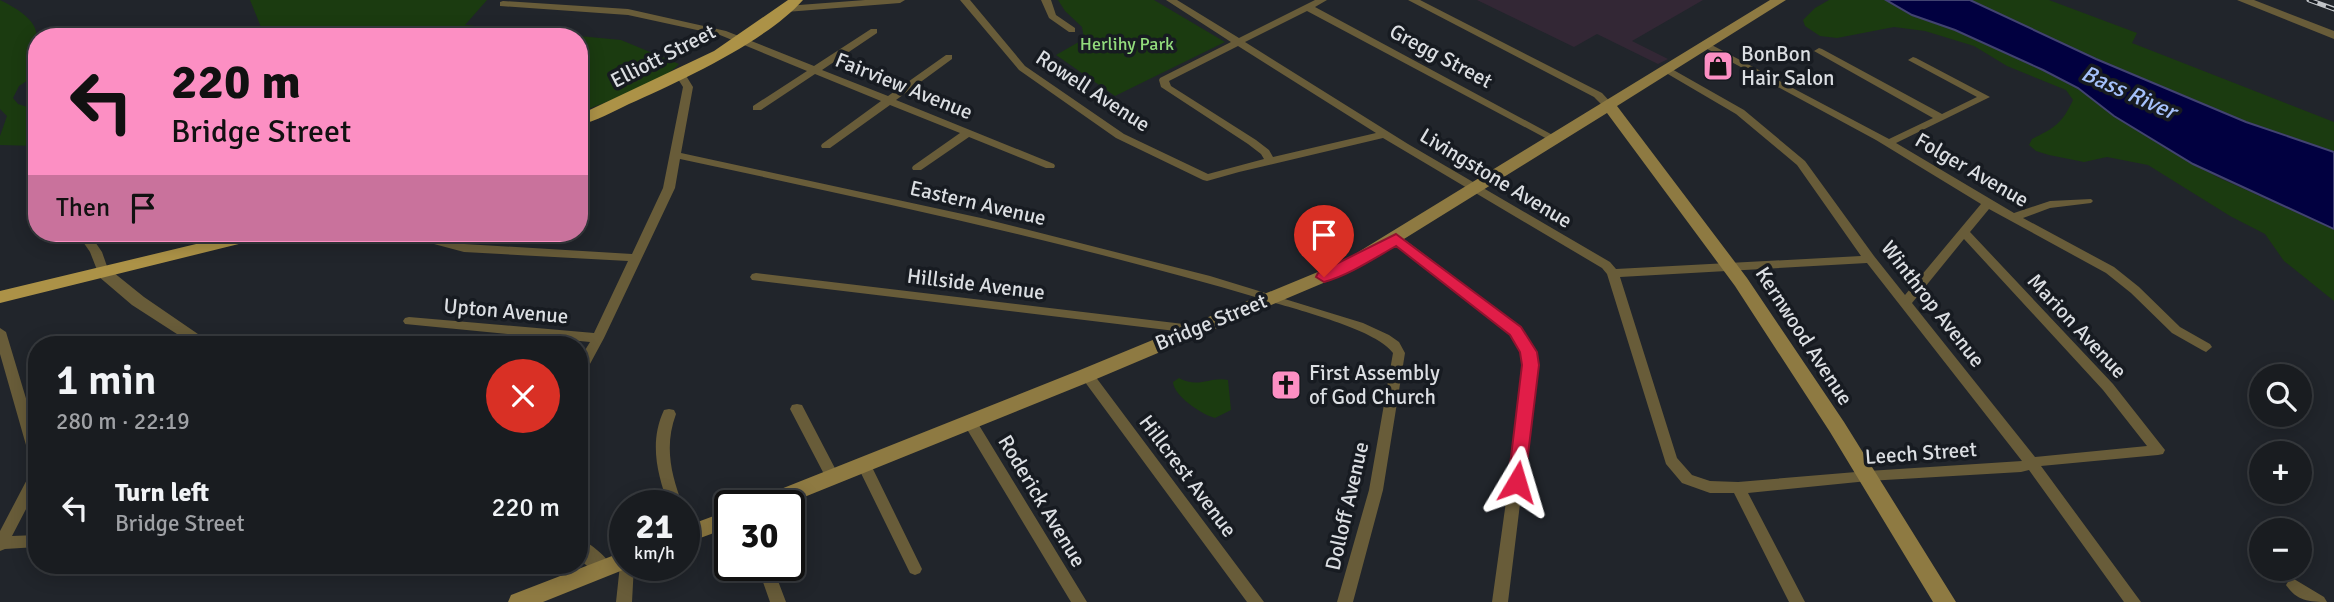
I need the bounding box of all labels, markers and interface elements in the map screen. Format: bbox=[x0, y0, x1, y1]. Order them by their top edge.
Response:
street label: Elliott Street bbox=[606, 18, 720, 94]
street label: Gregg Street bbox=[1385, 18, 1497, 94]
park label: Herlihy Park bbox=[1080, 33, 1174, 55]
place label: BonBon Hair Salon bbox=[1741, 41, 1835, 91]
street label: Rowell Avenue bbox=[1031, 44, 1155, 138]
street label: Fairview Avenue bbox=[832, 47, 976, 125]
shop icon: BonBon Hair Salon bbox=[1701, 49, 1735, 83]
text: 220 m bbox=[171, 52, 301, 112]
icon: left bbox=[56, 56, 147, 147]
water label: Bass River bbox=[2077, 59, 2184, 128]
text: Bridge Street bbox=[171, 112, 351, 151]
street label: Livingstone Avenue bbox=[1415, 122, 1577, 234]
street label: Folger Avenue bbox=[1911, 127, 2033, 213]
street label: Eastern Avenue bbox=[907, 175, 1049, 231]
icon: arrive bbox=[124, 189, 162, 227]
text: Then bbox=[56, 192, 110, 224]
pin bbox=[1294, 205, 1354, 277]
icon: arrive bbox=[1305, 216, 1343, 254]
street label: Winthrop Avenue bbox=[1876, 236, 1990, 372]
street label: Kernwood Avenue bbox=[1750, 262, 1858, 410]
street label: Hillside Avenue bbox=[906, 263, 1046, 305]
street label: Marion Avenue bbox=[2022, 268, 2132, 384]
street label: Bridge Street bbox=[1151, 288, 1271, 356]
street label: Upton Avenue bbox=[443, 293, 569, 329]
text: 1 min bbox=[56, 355, 157, 406]
button: close bbox=[486, 359, 560, 433]
place label: First Assembly of God Church bbox=[1309, 360, 1440, 410]
map controls bbox=[2249, 364, 2312, 581]
button: search bbox=[2249, 364, 2312, 427]
church icon: First Assembly of God Church bbox=[1269, 368, 1303, 402]
text: 280 m · 22:19 bbox=[56, 407, 190, 436]
street label: Hillcrest Avenue bbox=[1134, 410, 1242, 542]
street label: Roderick Avenue bbox=[992, 430, 1092, 572]
street label: Leech Street bbox=[1864, 436, 1978, 470]
street label: Dolloff Avenue bbox=[1320, 439, 1374, 573]
button: + bbox=[2249, 441, 2312, 504]
position arrow bbox=[1480, 445, 1554, 519]
text: Turn left bbox=[115, 477, 209, 509]
icon: left bbox=[56, 489, 94, 527]
speed limit sign: 30 bbox=[714, 490, 805, 581]
text: 220 m bbox=[491, 492, 560, 524]
text: 21 bbox=[636, 505, 673, 548]
text: Bridge Street bbox=[115, 509, 245, 538]
button: − bbox=[2249, 518, 2312, 581]
text: km/h bbox=[634, 542, 675, 564]

